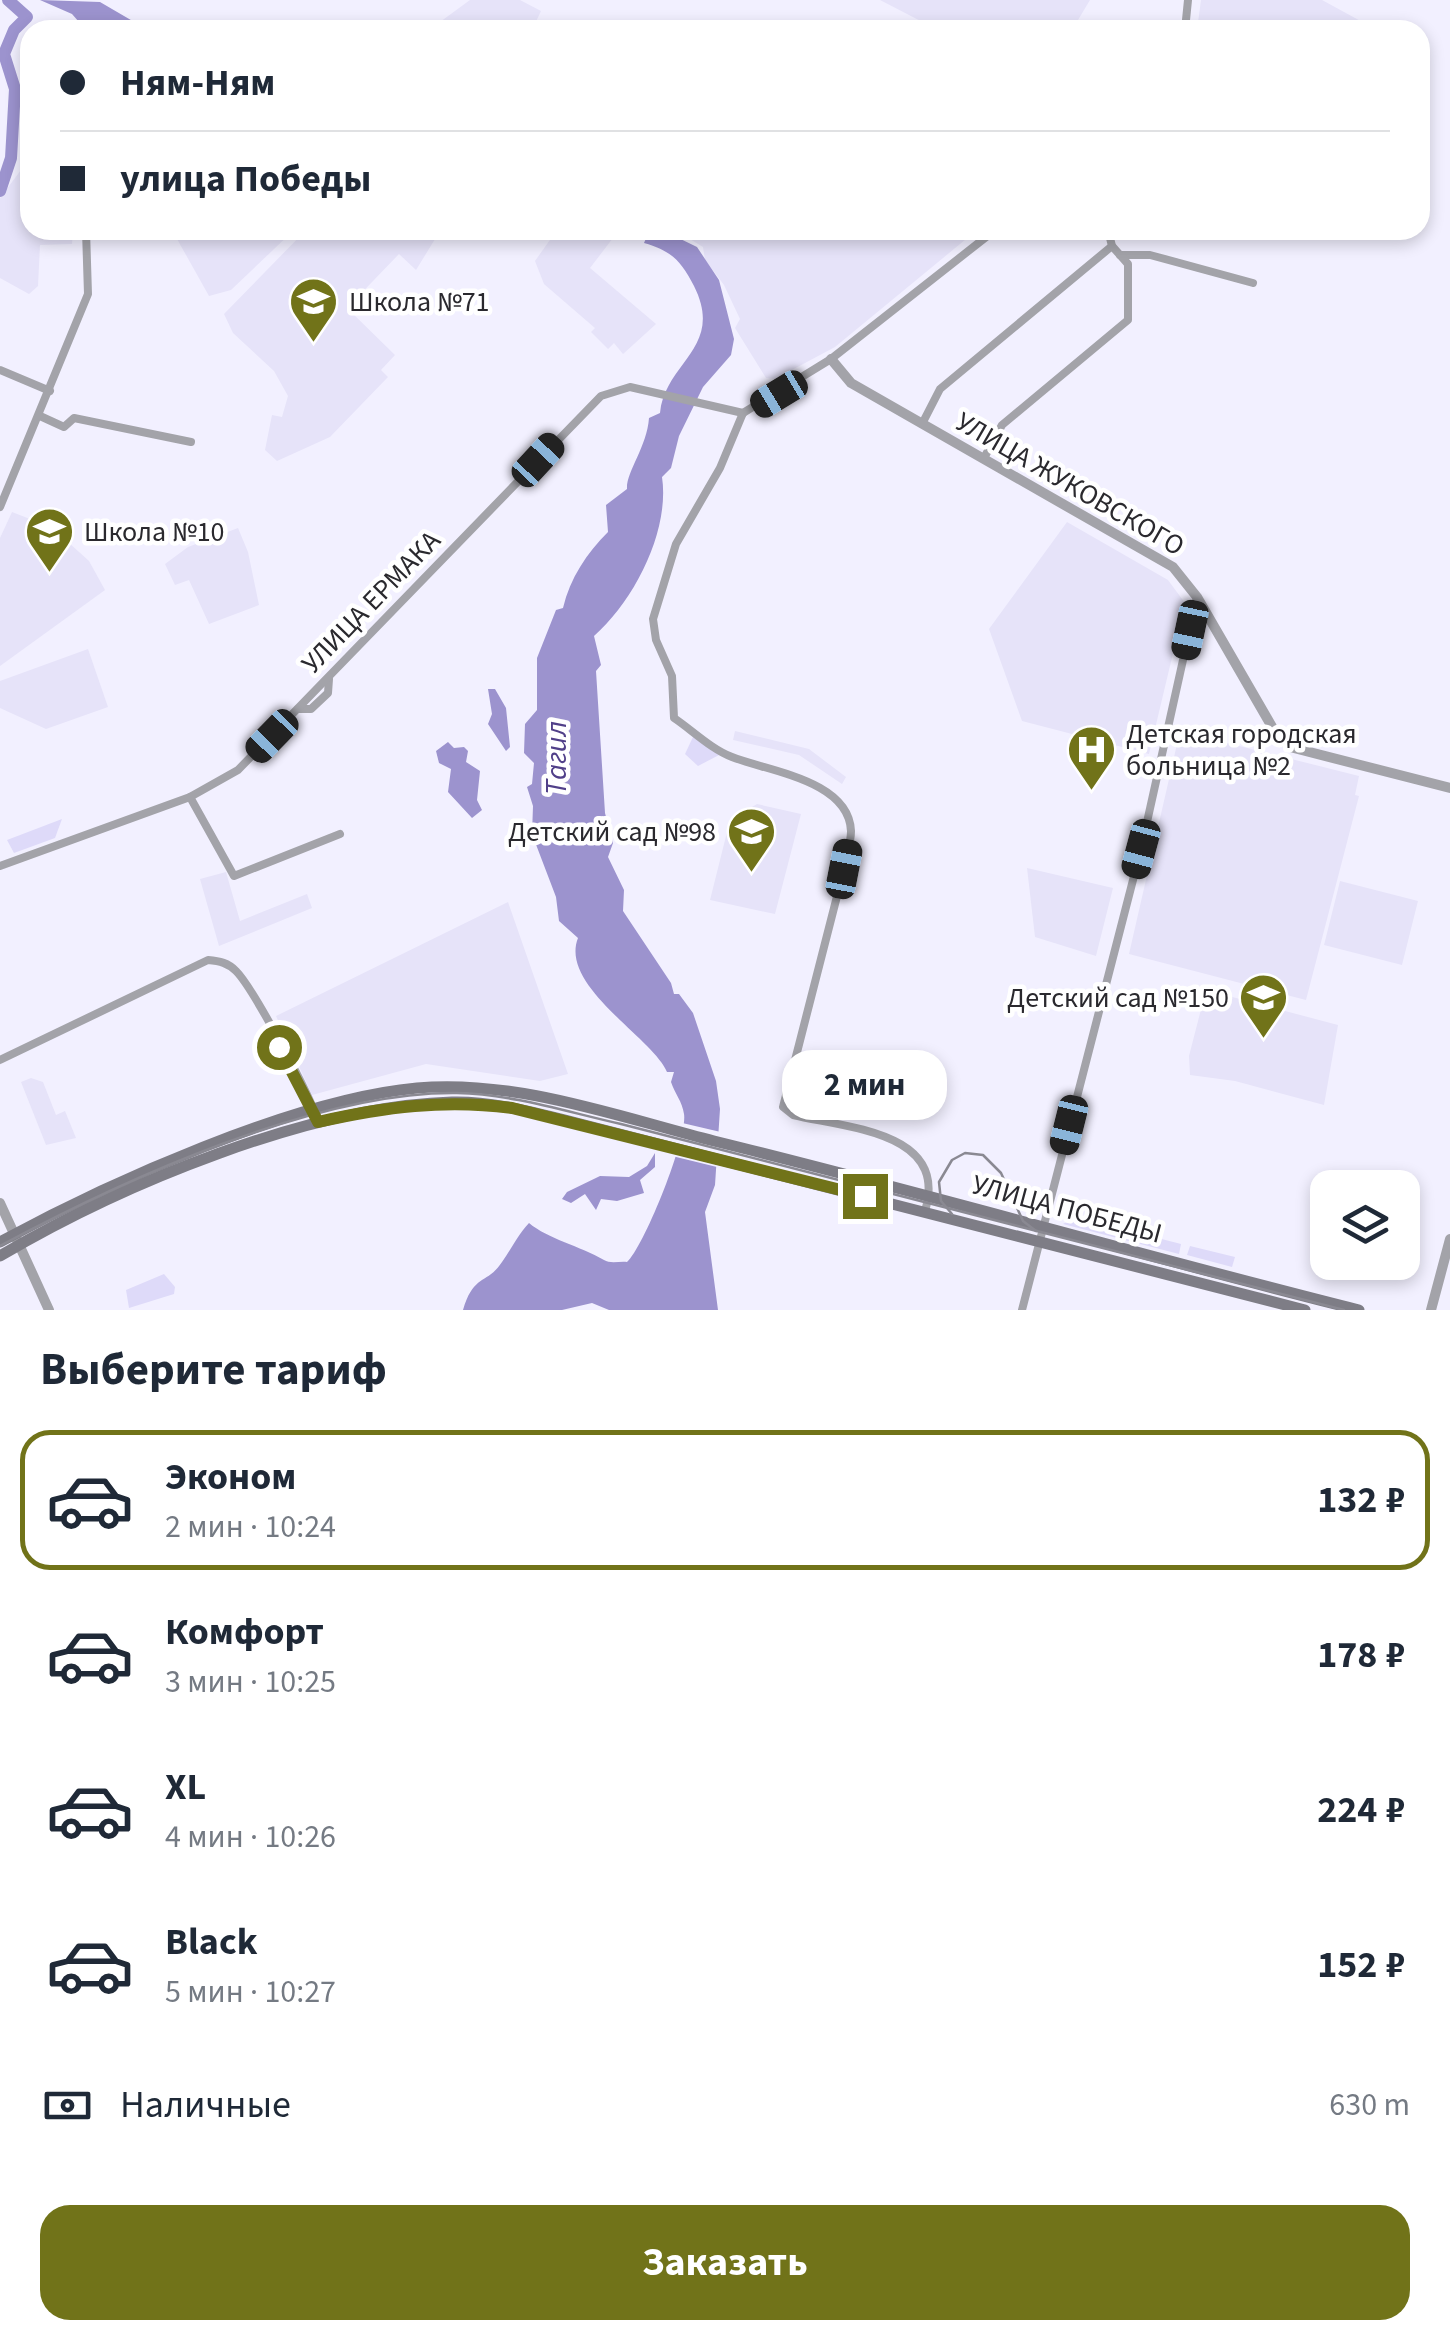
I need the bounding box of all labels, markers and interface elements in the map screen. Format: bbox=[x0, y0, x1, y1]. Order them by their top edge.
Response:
text: Ням-Ням bbox=[120, 56, 275, 110]
text: улица Победы bbox=[120, 152, 371, 206]
school or university icon: Школа №71 bbox=[288, 276, 340, 344]
place label: Школа №71 bbox=[349, 282, 490, 322]
car bbox=[746, 366, 812, 422]
street label: УЛИЦА ЖУКОВСКОГО bbox=[948, 402, 1192, 566]
car bbox=[507, 428, 569, 492]
school or university icon: Школа №10 bbox=[23, 506, 75, 574]
place label: Школа №10 bbox=[84, 512, 225, 552]
street label: УЛИЦА ЕРМАКА bbox=[292, 521, 450, 682]
car bbox=[1169, 598, 1211, 662]
car bbox=[240, 704, 304, 768]
place label: Детская городская больница №2 bbox=[1126, 714, 1357, 786]
water label: Тагил bbox=[535, 721, 578, 795]
hospital icon: Детская городская больница №2 bbox=[1065, 724, 1117, 792]
school or university icon: Детский сад №98 bbox=[725, 806, 777, 874]
place label: Детский сад №98 bbox=[508, 812, 716, 852]
car bbox=[1119, 816, 1163, 882]
car bbox=[824, 837, 864, 901]
school or university icon: Детский сад №150 bbox=[1238, 972, 1290, 1040]
place label: Детский сад №150 bbox=[1007, 978, 1229, 1018]
route start bbox=[257, 1025, 302, 1070]
callout: 2 мин bbox=[782, 1051, 948, 1121]
text: 2 мин bbox=[824, 1062, 905, 1108]
car bbox=[1047, 1092, 1091, 1158]
street label: УЛИЦА ПОБЕДЫ bbox=[968, 1164, 1166, 1254]
map controls bbox=[1310, 1170, 1420, 1280]
button: layers bbox=[1310, 1170, 1420, 1280]
route end bbox=[843, 1174, 888, 1219]
text: Выберите тариф bbox=[40, 1338, 387, 1402]
text: Эконом bbox=[165, 1450, 296, 1504]
icon: car bbox=[45, 1455, 135, 1545]
text: 132 ₽ bbox=[1317, 1473, 1405, 1527]
text: 2 мин · 10:24 bbox=[165, 1504, 336, 1550]
text: Комфорт bbox=[165, 1605, 324, 1659]
icon: car bbox=[45, 1610, 135, 1700]
text: 178 ₽ bbox=[1317, 1628, 1405, 1682]
text: 3 мин · 10:25 bbox=[165, 1659, 336, 1705]
text: XL bbox=[165, 1760, 206, 1814]
icon: car bbox=[45, 1765, 135, 1855]
text: 224 ₽ bbox=[1317, 1783, 1405, 1837]
text: 4 мин · 10:26 bbox=[165, 1814, 336, 1860]
text: Black bbox=[165, 1915, 258, 1969]
icon: car bbox=[45, 1920, 135, 2010]
text: 152 ₽ bbox=[1317, 1938, 1405, 1992]
text: 5 мин · 10:27 bbox=[165, 1969, 336, 2015]
icon: cash bbox=[40, 2078, 95, 2133]
text: Наличные bbox=[120, 2078, 291, 2132]
text: 630 m bbox=[1329, 2082, 1410, 2128]
button: Заказать bbox=[40, 2205, 1410, 2320]

